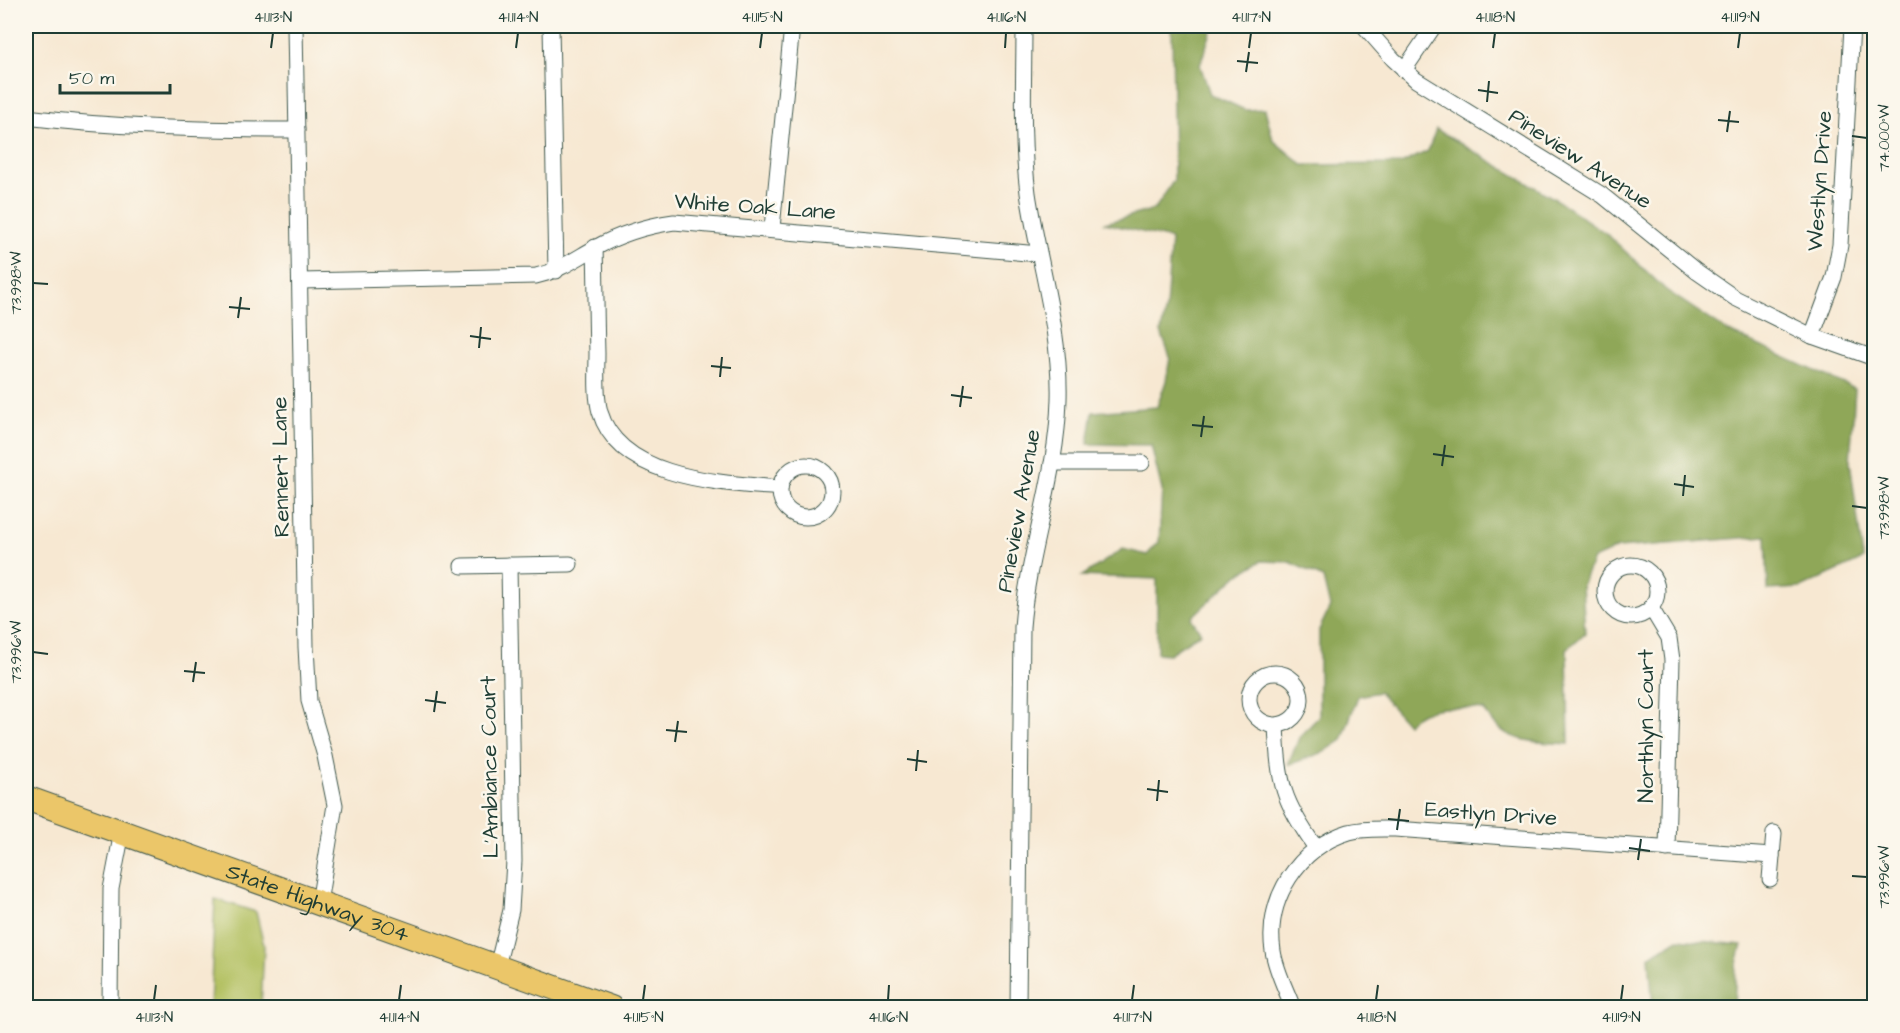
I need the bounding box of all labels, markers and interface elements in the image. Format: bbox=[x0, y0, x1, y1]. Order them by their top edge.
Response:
text: 41.113°N bbox=[254, 7, 292, 28]
text: 41.114°N bbox=[498, 7, 539, 28]
text: 41.115°N bbox=[741, 7, 783, 28]
text: 41.116°N bbox=[986, 7, 1026, 28]
text: 41.117°N bbox=[1231, 7, 1271, 28]
text: 41.118°N bbox=[1475, 7, 1515, 28]
text: 41.119°N bbox=[1720, 7, 1760, 28]
scale bar bbox=[60, 57, 170, 95]
text: 50 m bbox=[69, 66, 114, 91]
street label: Pineview Avenue bbox=[1502, 101, 1658, 217]
text: 74.000°W bbox=[1874, 104, 1895, 172]
street label: Westlyn Drive bbox=[1800, 110, 1841, 252]
street label: White Oak Lane bbox=[673, 186, 837, 228]
text: 73.998°W bbox=[6, 251, 27, 315]
street label: Rennert Lane bbox=[264, 396, 298, 538]
street label: Pineview Avenue bbox=[989, 427, 1049, 595]
text: 73.998°W bbox=[1874, 476, 1895, 540]
text: 73.996°W bbox=[6, 621, 27, 683]
street label: Northlyn Court bbox=[1631, 649, 1663, 803]
street label: L'Ambiance Court bbox=[473, 675, 507, 859]
street label: Eastlyn Drive bbox=[1424, 794, 1558, 835]
text: 73.996°W bbox=[1874, 846, 1895, 908]
street label: State Highway 304 bbox=[222, 856, 414, 950]
text: 41.113°N bbox=[135, 1007, 173, 1028]
text: 41.114°N bbox=[379, 1007, 420, 1028]
text: 41.115°N bbox=[622, 1007, 664, 1028]
text: 41.116°N bbox=[868, 1007, 908, 1028]
text: 41.117°N bbox=[1112, 1007, 1152, 1028]
text: 41.118°N bbox=[1356, 1007, 1396, 1028]
text: 41.119°N bbox=[1601, 1007, 1641, 1028]

